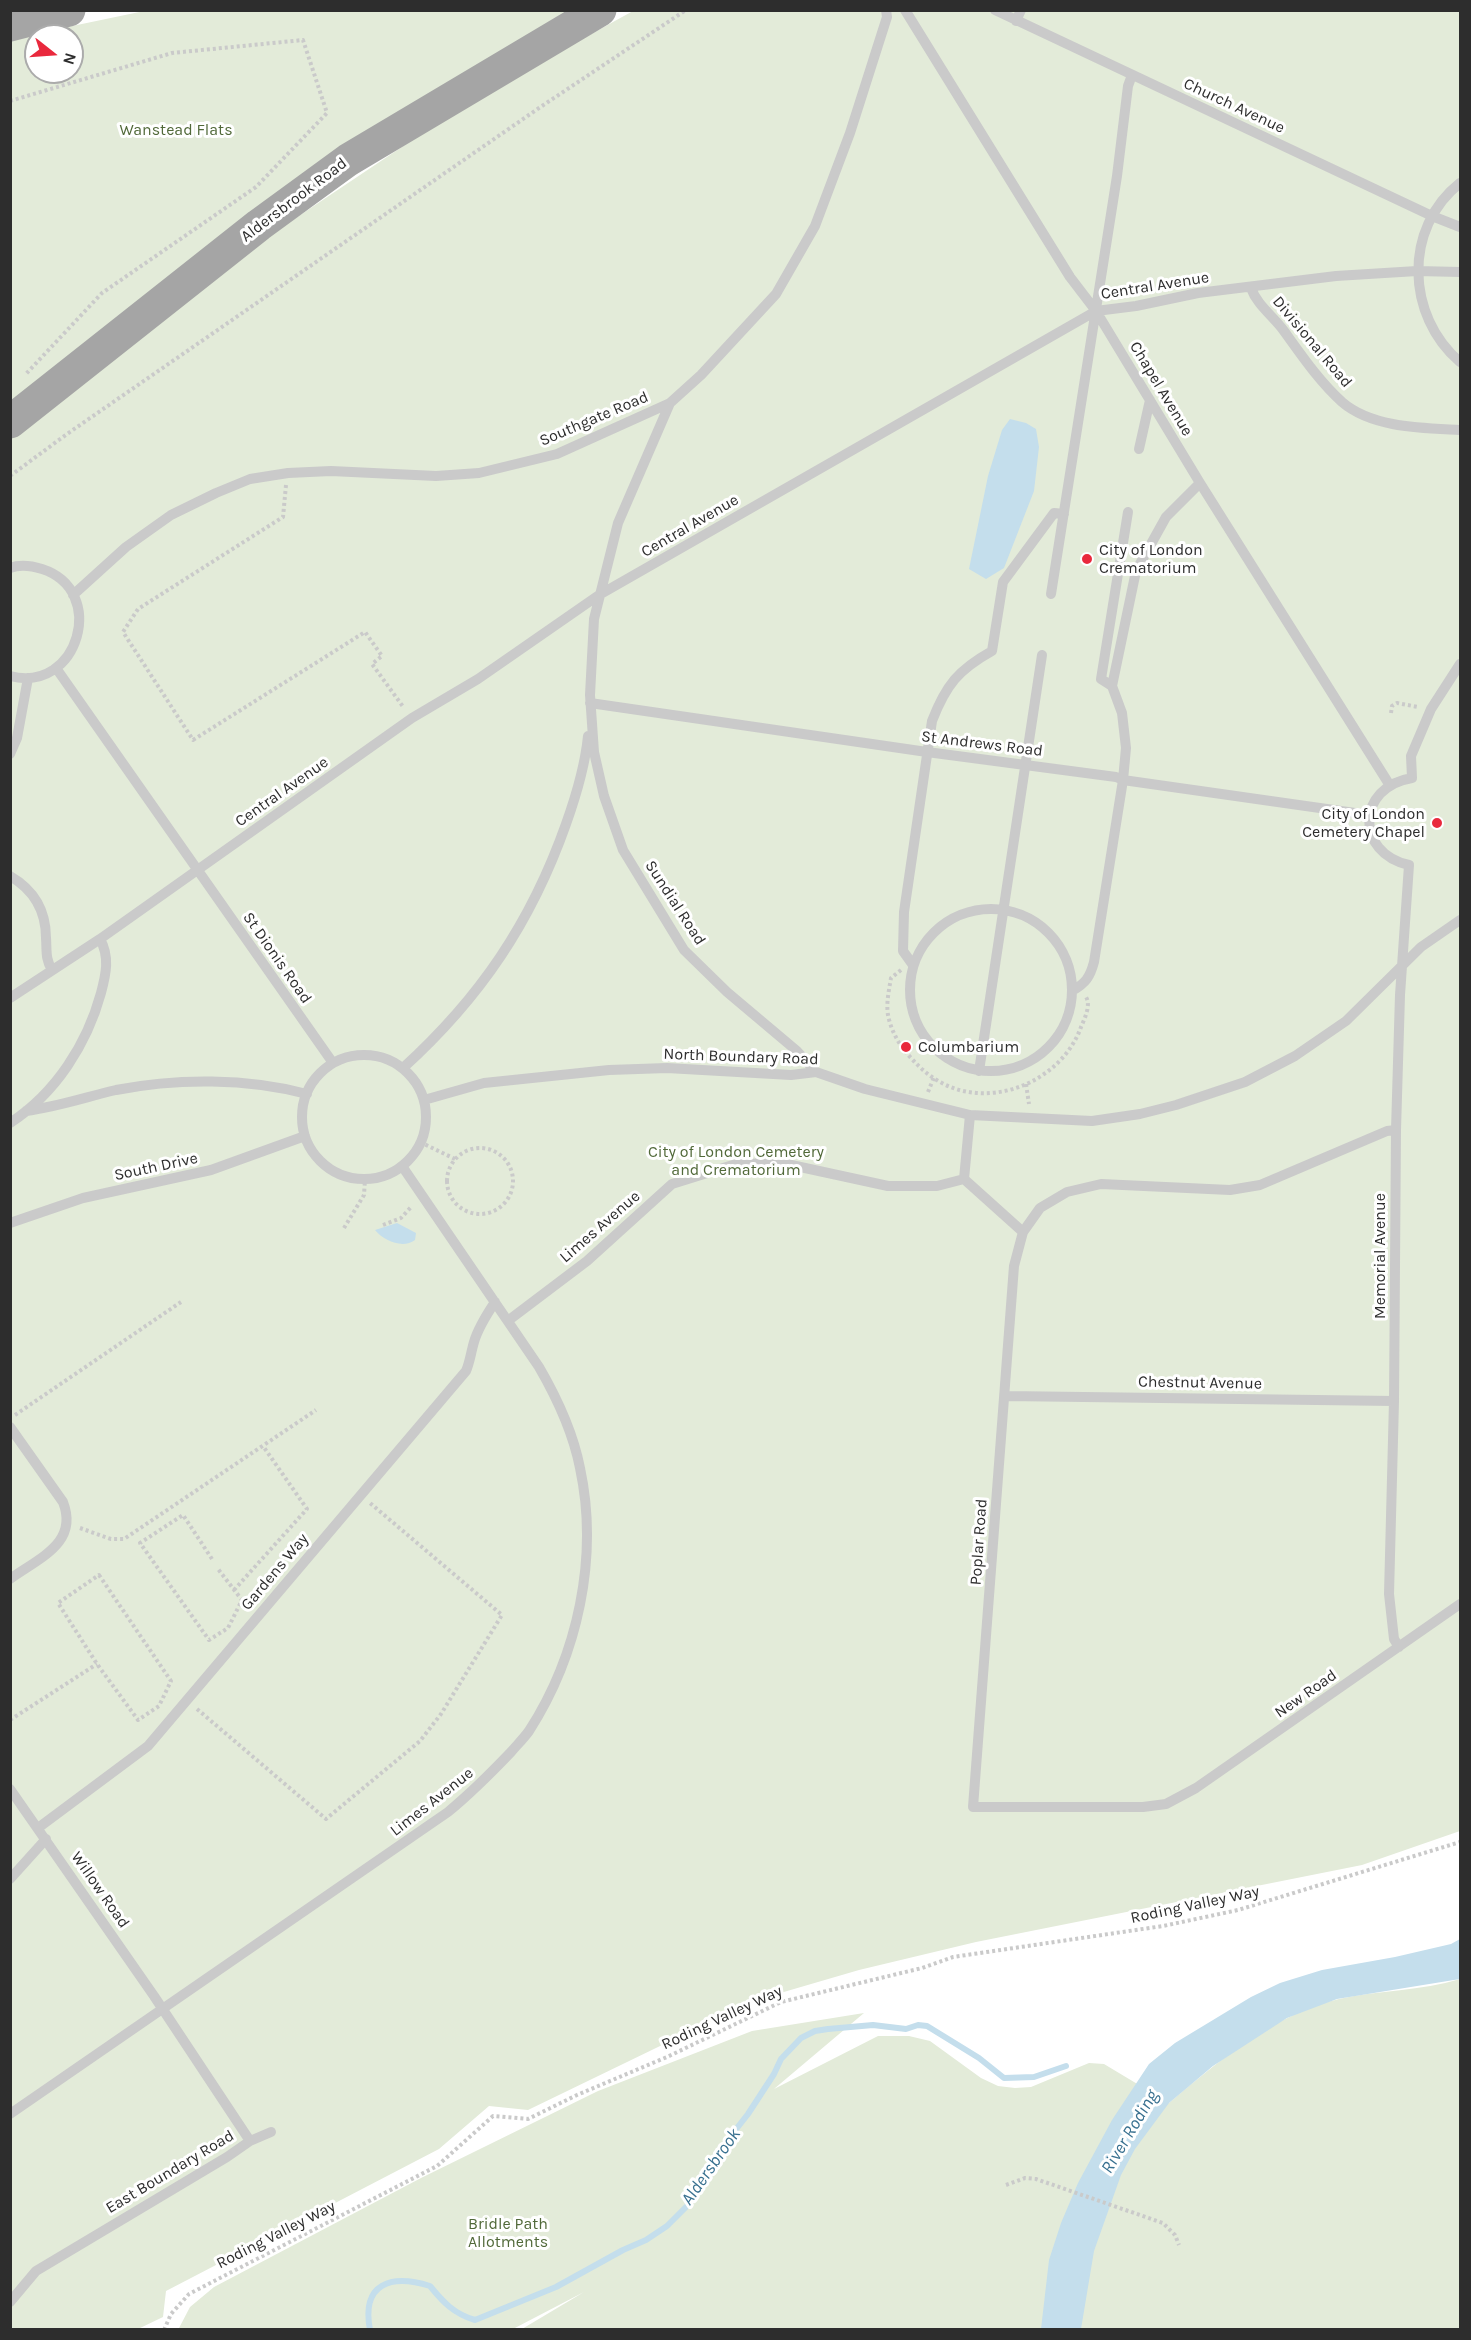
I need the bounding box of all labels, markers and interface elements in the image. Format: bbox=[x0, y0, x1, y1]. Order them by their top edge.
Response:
north arrow bbox=[24, 24, 84, 84]
text: N bbox=[59, 51, 81, 67]
street label: Church Avenue bbox=[1180, 74, 1288, 138]
park label: Wanstead Flats bbox=[119, 120, 233, 140]
street label: Aldersbrook Road bbox=[237, 154, 351, 246]
street label: Central Avenue bbox=[1100, 268, 1210, 304]
street label: Divisional Road bbox=[1268, 292, 1356, 392]
street label: Chapel Avenue bbox=[1125, 338, 1197, 440]
street label: Southgate Road bbox=[537, 387, 651, 451]
street label: Central Avenue bbox=[638, 490, 742, 562]
place label: City of London Crematorium bbox=[1099, 540, 1203, 578]
marker: City of London Crematorium bbox=[1080, 552, 1094, 566]
street label: St Andrews Road bbox=[920, 727, 1044, 761]
street label: Central Avenue bbox=[232, 753, 332, 831]
place label: City of London Cemetery Chapel bbox=[1302, 804, 1425, 842]
marker: City of London Cemetery Chapel bbox=[1430, 816, 1444, 830]
street label: Sundial Road bbox=[640, 857, 710, 949]
street label: St Dionis Road bbox=[238, 909, 316, 1007]
place label: Columbarium bbox=[918, 1037, 1019, 1057]
marker: Columbarium bbox=[899, 1040, 913, 1054]
street label: North Boundary Road bbox=[663, 1045, 819, 1069]
park label: City of London Cemetery and Crematorium bbox=[648, 1142, 824, 1180]
street label: South Drive bbox=[112, 1149, 200, 1185]
street label: Limes Avenue bbox=[556, 1187, 644, 1267]
street label: Memorial Avenue bbox=[1370, 1193, 1390, 1319]
street label: Chestnut Avenue bbox=[1138, 1372, 1262, 1394]
street label: Poplar Road bbox=[966, 1498, 992, 1586]
street label: Gardens Way bbox=[237, 1530, 313, 1614]
street label: New Road bbox=[1271, 1666, 1341, 1722]
street label: Limes Avenue bbox=[387, 1764, 477, 1840]
street label: Willow Road bbox=[67, 1848, 133, 1932]
street label: Roding Valley Way bbox=[1129, 1882, 1261, 1928]
street label: Roding Valley Way bbox=[659, 1982, 785, 2054]
water label: River Roding bbox=[1097, 2086, 1163, 2178]
water label: Aldersbrook bbox=[677, 2124, 745, 2210]
street label: East Boundary Road bbox=[102, 2126, 238, 2218]
street label: Roding Valley Way bbox=[213, 2197, 339, 2273]
park label: Bridle Path Allotments bbox=[468, 2214, 548, 2252]

